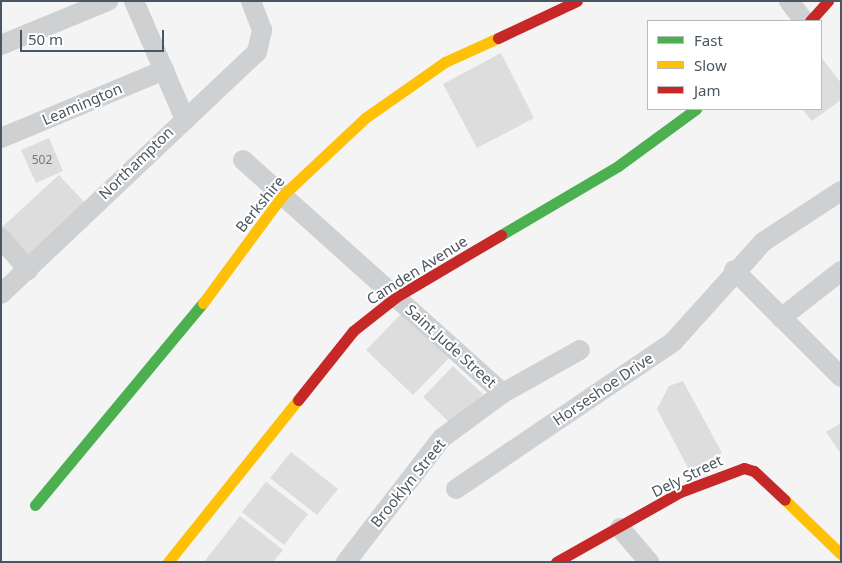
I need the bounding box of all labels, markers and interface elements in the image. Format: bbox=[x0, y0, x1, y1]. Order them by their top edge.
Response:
scale bar bbox=[22, 20, 166, 52]
legend bbox=[647, 20, 822, 110]
text: 50 m bbox=[28, 29, 63, 49]
text: Fast bbox=[694, 30, 723, 50]
text: Slow bbox=[694, 55, 727, 75]
street label: Leamington bbox=[39, 79, 125, 129]
text: Jam bbox=[694, 80, 721, 100]
street label: Northampton bbox=[95, 123, 177, 203]
house number: 502 bbox=[32, 153, 52, 167]
street label: Berkshire bbox=[232, 172, 288, 236]
street label: Camden Avenue bbox=[363, 232, 471, 308]
street label: Saint Jude Street bbox=[402, 301, 500, 391]
street label: Horseshoe Drive bbox=[549, 349, 657, 429]
street label: Brooklyn Street bbox=[367, 435, 449, 531]
street label: Dely Street bbox=[649, 451, 725, 501]

